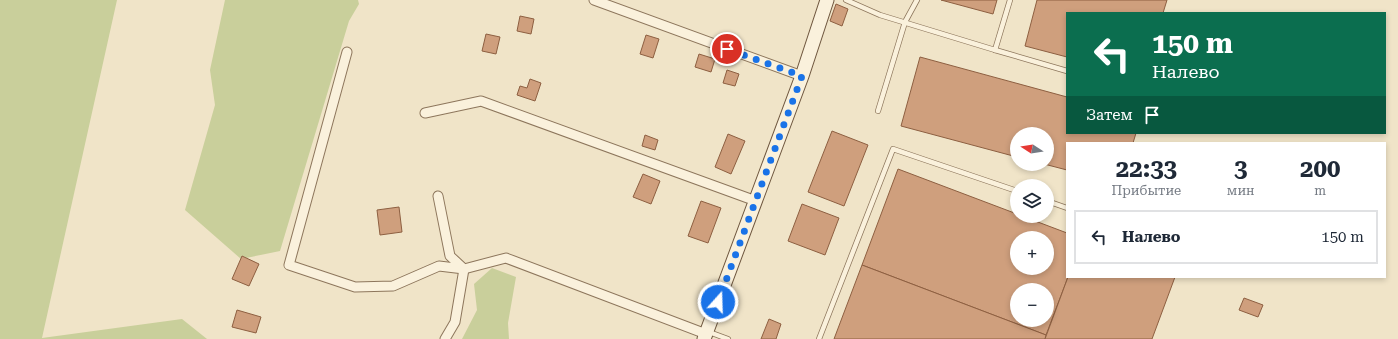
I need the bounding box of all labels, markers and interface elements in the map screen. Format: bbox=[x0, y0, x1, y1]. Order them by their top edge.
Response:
text: 150 m bbox=[1152, 27, 1233, 60]
icon: left bbox=[1086, 28, 1138, 80]
pin bbox=[710, 32, 744, 66]
icon: arrive bbox=[716, 38, 738, 60]
text: Налево bbox=[1152, 61, 1220, 82]
icon: arrive bbox=[1141, 104, 1163, 126]
text: Затем bbox=[1086, 106, 1133, 124]
north arrow bbox=[1010, 127, 1054, 171]
map controls bbox=[1010, 127, 1054, 327]
text: 22:33 bbox=[1116, 155, 1177, 183]
text: 3 bbox=[1234, 155, 1247, 183]
text: 200 bbox=[1300, 155, 1340, 183]
button: layers bbox=[1010, 179, 1054, 223]
text: Прибытие bbox=[1112, 183, 1181, 198]
text: мин bbox=[1227, 183, 1255, 198]
text: m bbox=[1314, 183, 1326, 198]
icon: left bbox=[1088, 226, 1110, 248]
text: Налево bbox=[1122, 228, 1181, 246]
text: 150 m bbox=[1321, 228, 1364, 246]
button: + bbox=[1010, 231, 1054, 275]
position arrow bbox=[697, 281, 739, 323]
button: − bbox=[1010, 283, 1054, 327]

